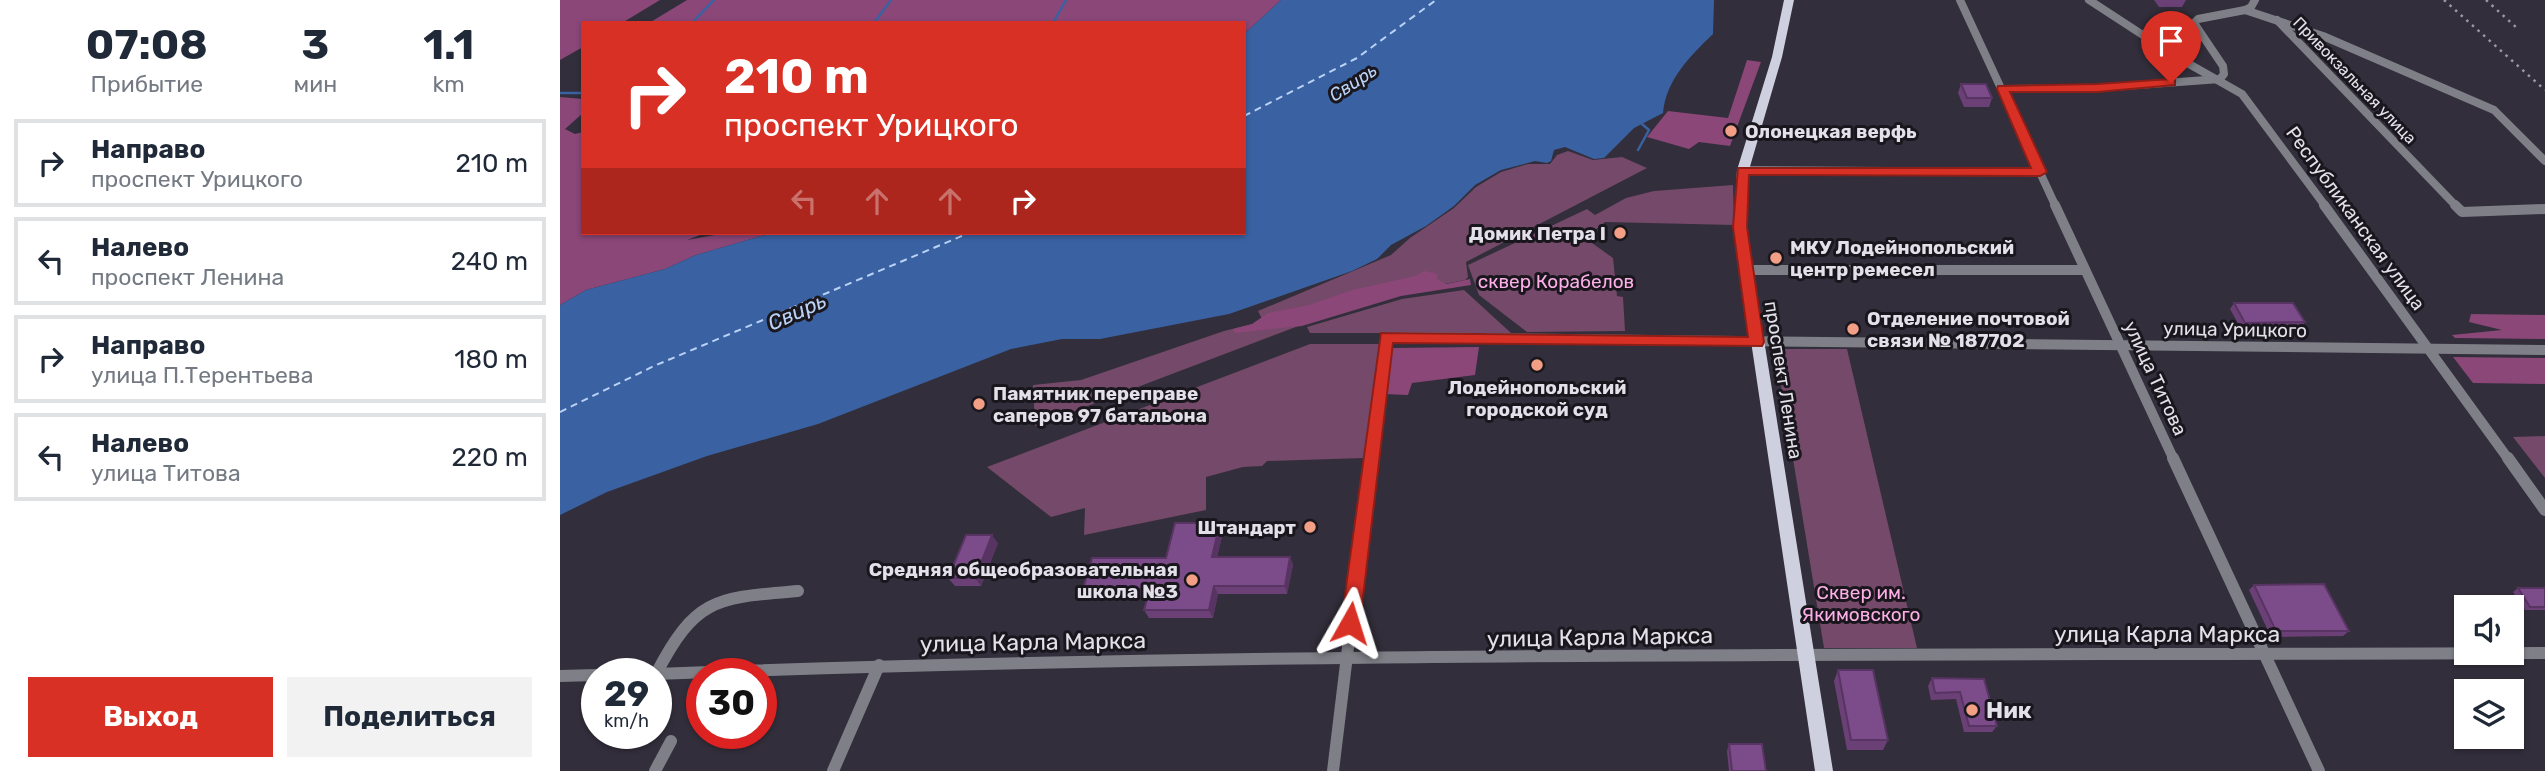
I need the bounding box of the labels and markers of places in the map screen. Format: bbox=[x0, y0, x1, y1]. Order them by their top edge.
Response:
pin bbox=[2141, 11, 2201, 83]
place label: Олонецкая верфь bbox=[1745, 120, 1917, 143]
marker: Олонецкая верфь bbox=[1723, 123, 1739, 139]
place label: Домик Петра I bbox=[1469, 222, 1606, 245]
marker: Домик Петра I bbox=[1612, 225, 1628, 241]
place label: МКУ Лодейнопольский центр ремесел bbox=[1790, 236, 2014, 281]
marker: МКУ Лодейнопольский центр ремесел bbox=[1768, 250, 1784, 266]
place label: Отделение почтовой связи № 187702 bbox=[1867, 307, 2070, 352]
marker: Отделение почтовой связи № 187702 bbox=[1845, 321, 1861, 337]
marker: Лодейнопольский городской суд bbox=[1529, 357, 1545, 373]
place label: Лодейнопольский городской суд bbox=[1448, 376, 1626, 421]
place label: Памятник переправе саперов 97 батальона bbox=[993, 382, 1207, 427]
marker: Памятник переправе саперов 97 батальона bbox=[971, 396, 987, 412]
place label: Штандарт bbox=[1197, 516, 1297, 539]
marker: Штандарт bbox=[1302, 519, 1318, 535]
place label: Средняя общеобразовательная школа №3 bbox=[869, 558, 1178, 603]
marker: Средняя общеобразовательная школа №3 bbox=[1184, 572, 1200, 588]
place label: Ник bbox=[1986, 696, 2032, 724]
marker: Ник bbox=[1964, 702, 1980, 718]

